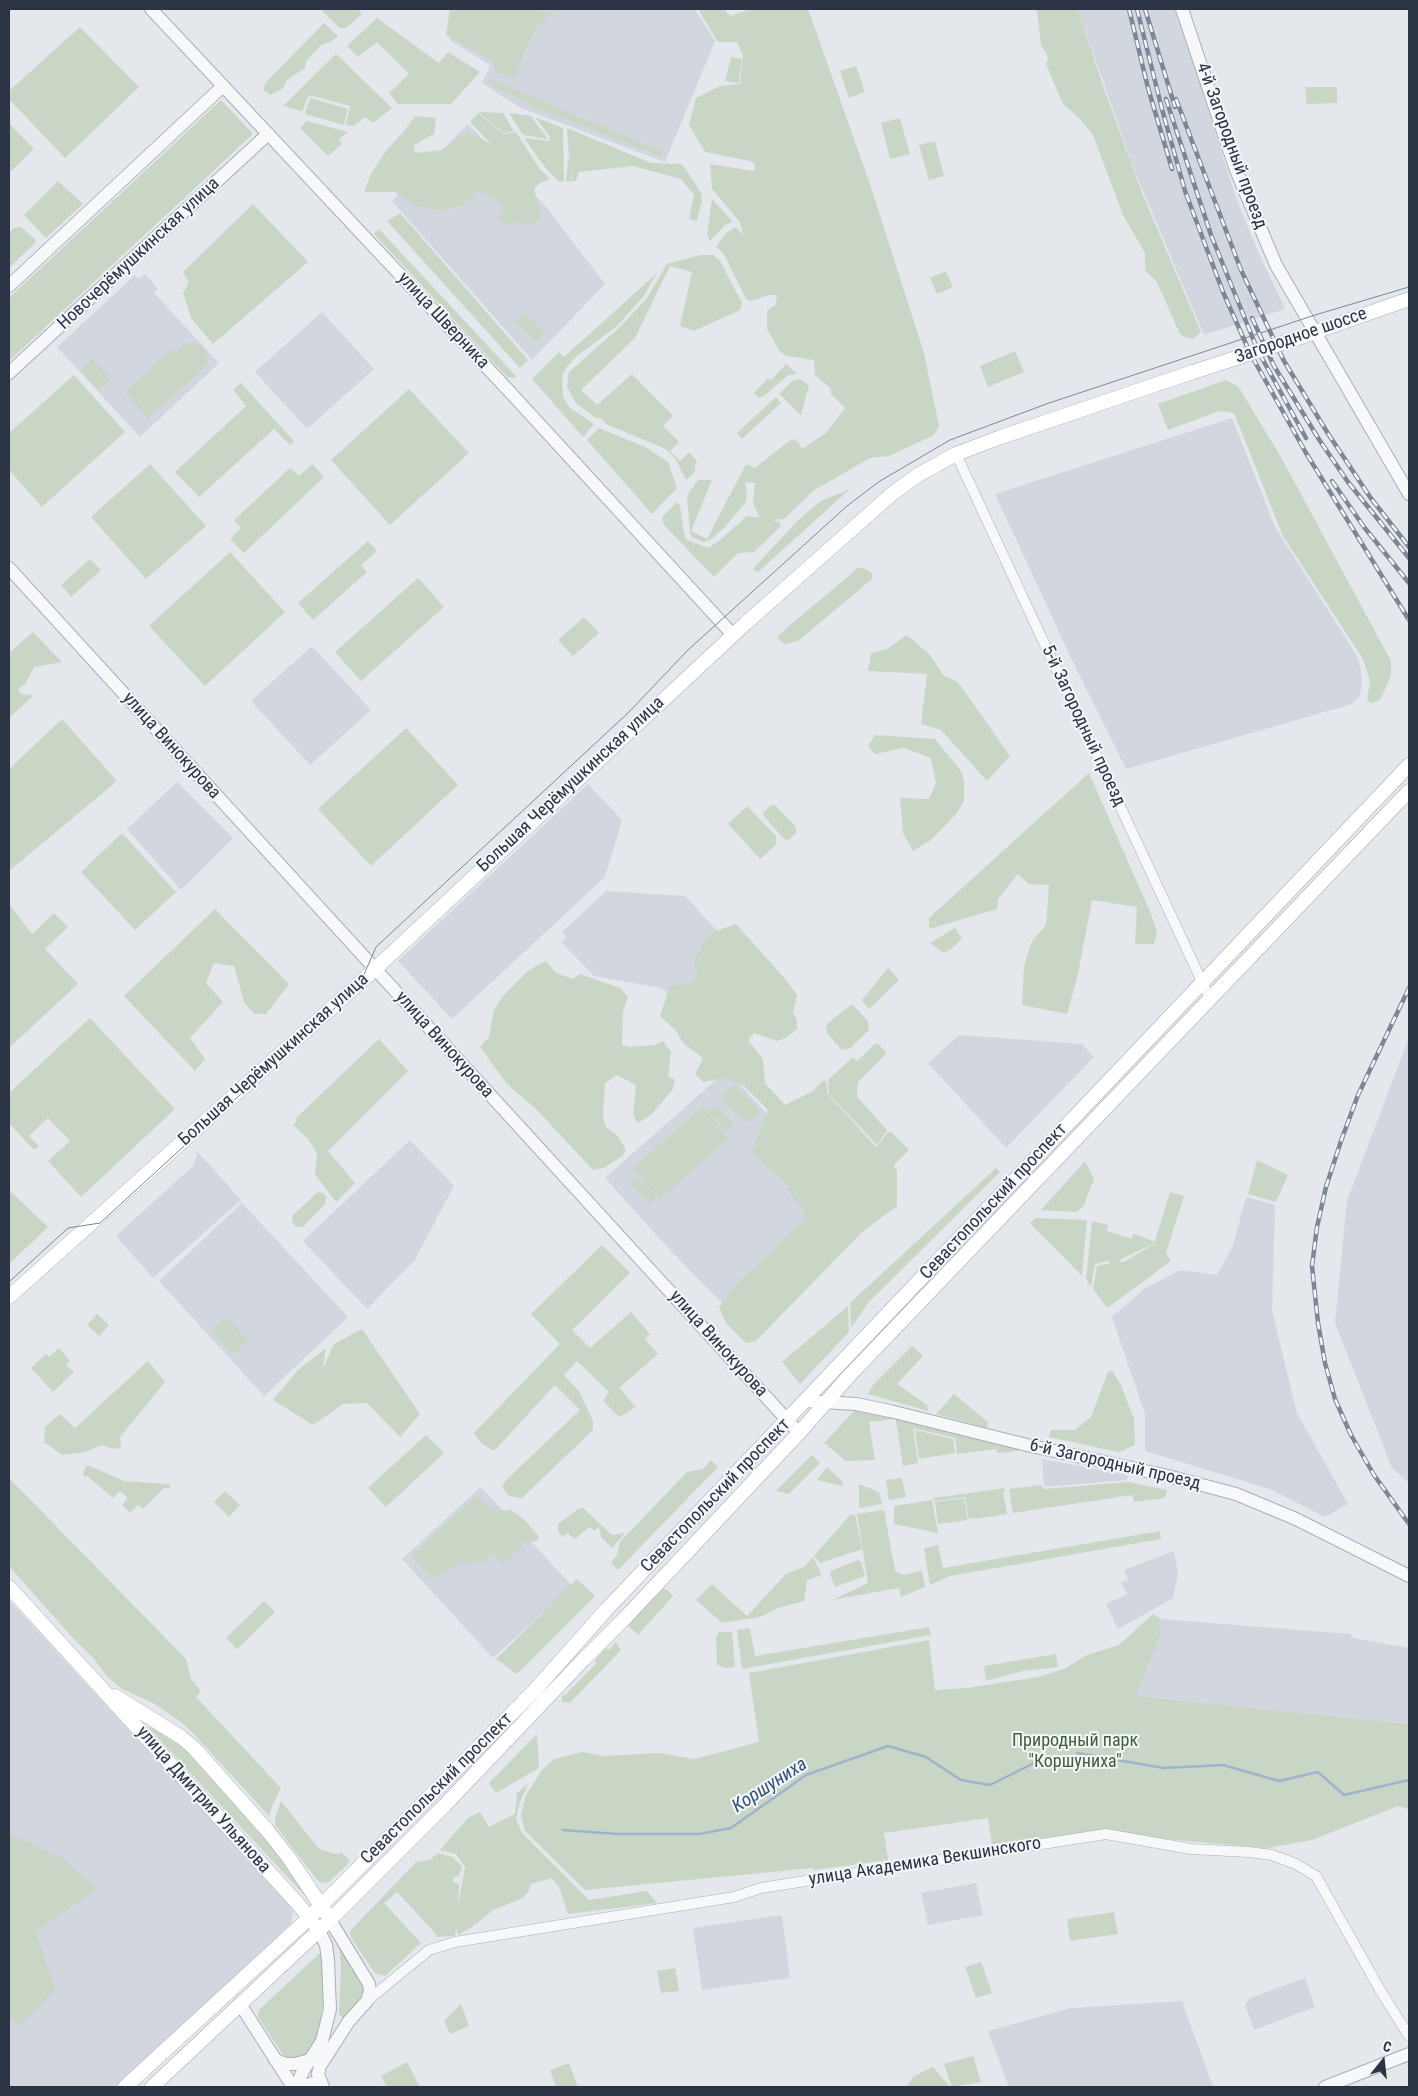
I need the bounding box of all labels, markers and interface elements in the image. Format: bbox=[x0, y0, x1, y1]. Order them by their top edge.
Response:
street label: 4-й Загородный проезд bbox=[1191, 60, 1271, 232]
street label: Новочерёмушкинская улица bbox=[54, 173, 224, 335]
street label: улица Шверника bbox=[393, 268, 493, 374]
street label: Загородное шоссе bbox=[1232, 303, 1370, 369]
street label: 5-й Загородный проезд bbox=[1036, 642, 1130, 810]
street label: улица Винокурова bbox=[117, 688, 225, 804]
street label: Большая Черёмушкинская улица bbox=[473, 693, 669, 877]
street label: Большая Черёмушкинская улица bbox=[175, 969, 373, 1151]
street label: улица Винокурова bbox=[390, 987, 498, 1103]
street label: Севастопольский проспект bbox=[916, 1119, 1072, 1285]
street label: улица Винокурова bbox=[664, 1286, 772, 1402]
street label: Севастопольский проспект bbox=[637, 1415, 795, 1577]
street label: 6-й Загородный проезд bbox=[1027, 1435, 1203, 1495]
street label: Севастопольский проспект bbox=[357, 1709, 517, 1869]
street label: улица Дмитрия Ульянова bbox=[131, 1722, 275, 1878]
park label: Природный парк "Коршуниха" bbox=[1012, 1730, 1138, 1772]
water label: Коршуниха bbox=[728, 1753, 812, 1819]
street label: улица Академика Векшинского bbox=[807, 1833, 1043, 1891]
north arrow bbox=[1358, 2036, 1408, 2086]
text: С bbox=[1381, 2038, 1393, 2055]

